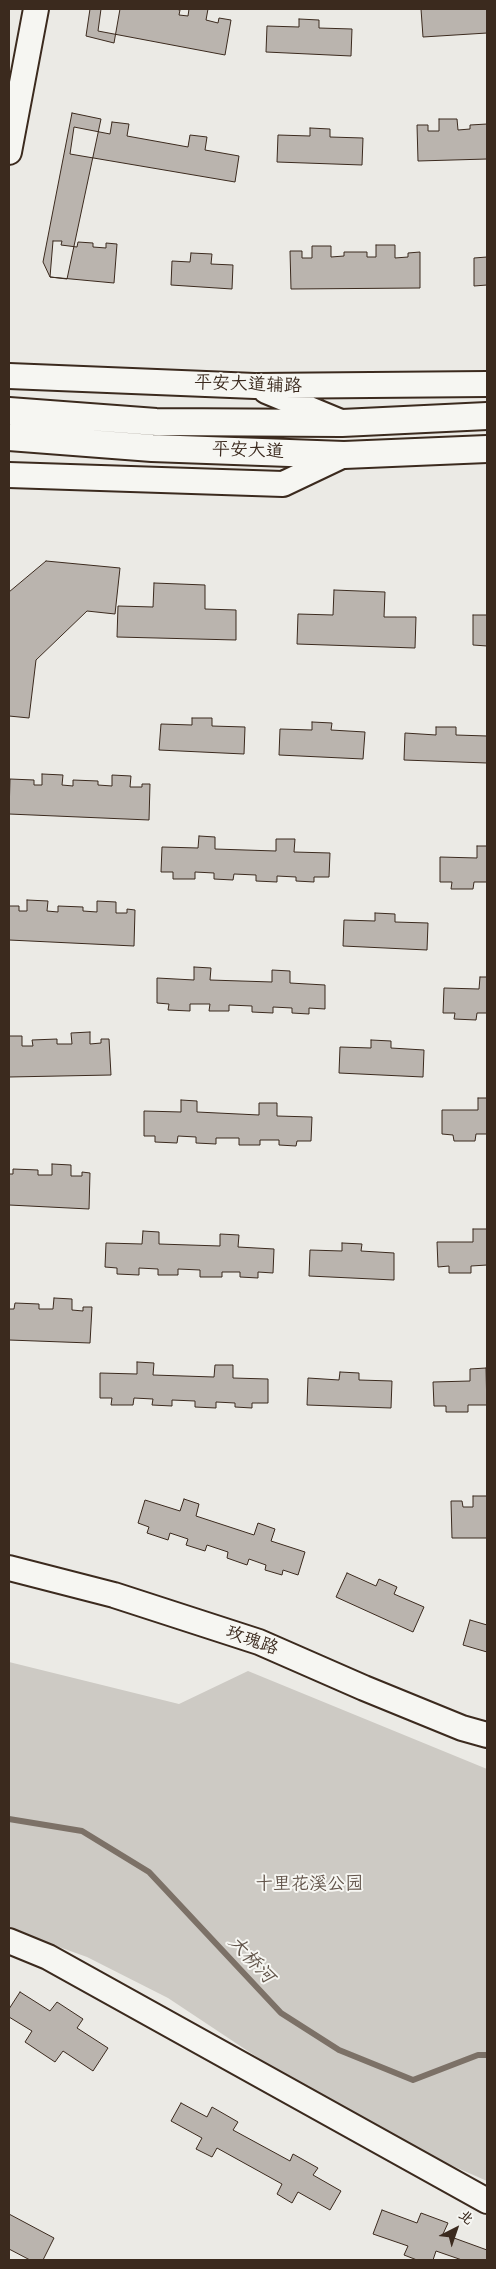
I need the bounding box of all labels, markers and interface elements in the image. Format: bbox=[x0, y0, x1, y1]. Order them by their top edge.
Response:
street label: 平安大道辅路 bbox=[194, 372, 302, 398]
street label: 平安大道 bbox=[212, 439, 284, 463]
street label: 玫瑰路 bbox=[223, 1622, 281, 1660]
park label: 十里花溪公园 bbox=[255, 1873, 363, 1895]
water label: 大桥河 bbox=[223, 1931, 279, 1989]
north arrow bbox=[431, 2204, 481, 2254]
text: 北 bbox=[455, 2206, 477, 2228]

